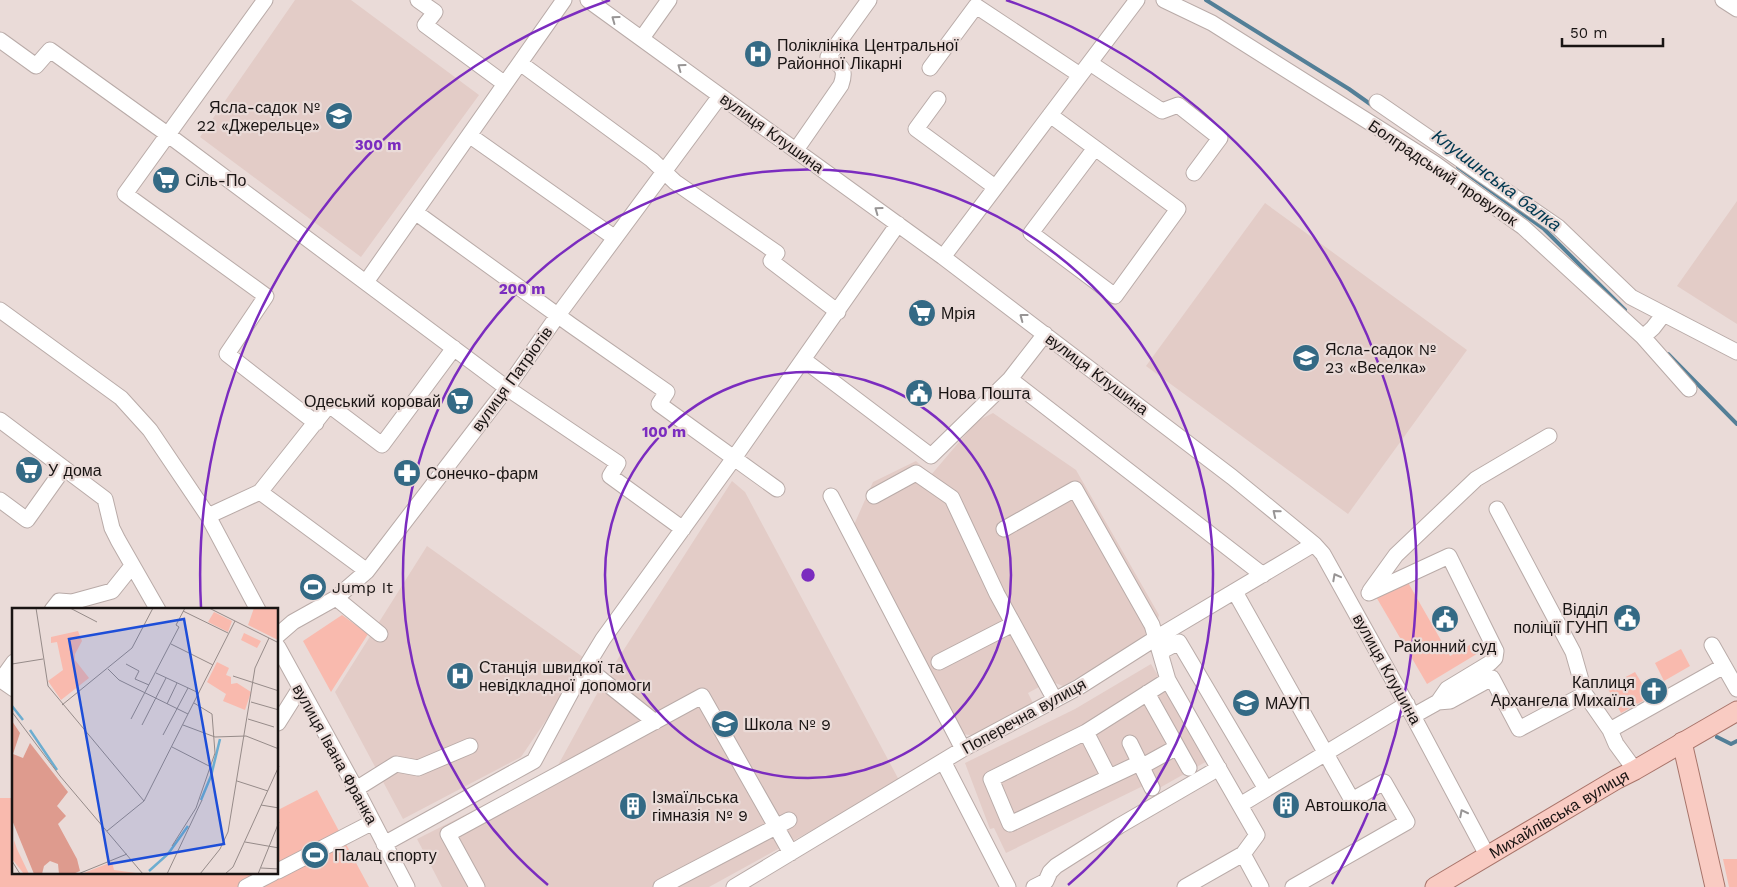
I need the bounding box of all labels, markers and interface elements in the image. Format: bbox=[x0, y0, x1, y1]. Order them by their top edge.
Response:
scale bar bbox=[1562, 15, 1663, 47]
one-way arrow bbox=[611, 16, 621, 25]
text: 50 m bbox=[1570, 24, 1607, 42]
place label: Поліклініка Центральної Районної Лікарні bbox=[777, 36, 959, 73]
hospital icon: Поліклініка Центральної Районної Лікарні bbox=[743, 39, 773, 69]
one-way arrow bbox=[677, 64, 687, 73]
street label: вулиця Клушина bbox=[716, 89, 828, 177]
place label: Ясла-садок № 22 «Джерельце» bbox=[197, 98, 320, 135]
school or university icon: Ясла-садок № 22 «Джерельце» bbox=[324, 101, 354, 131]
street label: Болградський провулок bbox=[1365, 116, 1522, 231]
water label: Клушинська балка bbox=[1428, 125, 1566, 235]
text: 300 m bbox=[355, 136, 401, 154]
supermarket icon: Сіль-По bbox=[151, 165, 181, 195]
place label: Сіль-По bbox=[185, 171, 246, 190]
one-way arrow bbox=[874, 207, 884, 216]
text: 200 m bbox=[499, 280, 545, 298]
supermarket icon: Мрія bbox=[907, 298, 937, 328]
place label: Мрія bbox=[941, 304, 975, 323]
one-way arrow bbox=[1020, 315, 1029, 323]
street label: вулиця Патріотів bbox=[468, 323, 556, 435]
street label: вулиця Клушина bbox=[1042, 329, 1152, 419]
place label: Ясла-садок № 23 «Веселка» bbox=[1325, 340, 1437, 377]
school or university icon: Ясла-садок № 23 «Веселка» bbox=[1291, 343, 1321, 373]
public building icon: Нова Пошта bbox=[904, 378, 934, 408]
place label: Нова Пошта bbox=[938, 384, 1031, 403]
supermarket icon: Одеський коровай bbox=[445, 386, 475, 416]
place label: Одеський коровай bbox=[304, 392, 441, 411]
text: 100 m bbox=[642, 423, 686, 441]
supermarket icon: У дома bbox=[14, 455, 44, 485]
pharmacy icon: Сонечко-фарм bbox=[392, 458, 422, 488]
place label: У дома bbox=[48, 461, 102, 480]
place label: Сонечко-фарм bbox=[426, 464, 538, 483]
one-way arrow bbox=[1273, 511, 1282, 519]
centre of rings bbox=[799, 566, 817, 584]
sports icon: Jump It bbox=[298, 572, 328, 602]
one-way arrow bbox=[1332, 574, 1342, 583]
place label: Jump It bbox=[332, 578, 393, 597]
place label: Відділ поліції ГУНП bbox=[1513, 600, 1608, 637]
public building icon: Відділ поліції ГУНП bbox=[1612, 603, 1642, 633]
public building icon: Районний суд bbox=[1430, 604, 1460, 634]
inset map bbox=[12, 608, 279, 874]
street label: вулиця Клушина bbox=[1349, 610, 1425, 728]
place label: Районний суд bbox=[1394, 637, 1497, 656]
place label: Станція швидкої та невідкладної допомоги bbox=[479, 658, 651, 695]
hospital icon: Станція швидкої та невідкладної допомоги bbox=[445, 661, 475, 691]
place label: Каплиця Архангела Михаїла bbox=[1491, 673, 1635, 710]
street label: Поперечна вулиця bbox=[959, 674, 1089, 758]
church icon: Каплиця Архангела Михаїла bbox=[1639, 676, 1669, 706]
street label: вулиця Івана Франка bbox=[289, 681, 381, 827]
school or university icon: МАУП bbox=[1231, 688, 1261, 718]
place label: МАУП bbox=[1265, 694, 1310, 713]
school or university icon: Школа № 9 bbox=[710, 709, 740, 739]
place label: Школа № 9 bbox=[744, 715, 831, 734]
street label: Михайлівська вулиця bbox=[1486, 765, 1632, 862]
place label: Ізмаїльська гімназія № 9 bbox=[652, 788, 748, 825]
building icon: Автошкола bbox=[1271, 790, 1301, 820]
building icon: Ізмаїльська гімназія № 9 bbox=[618, 791, 648, 821]
place label: Автошкола bbox=[1305, 796, 1387, 815]
one-way arrow bbox=[1459, 809, 1469, 818]
sports icon: Палац спорту bbox=[300, 840, 330, 870]
place label: Палац спорту bbox=[334, 846, 437, 865]

